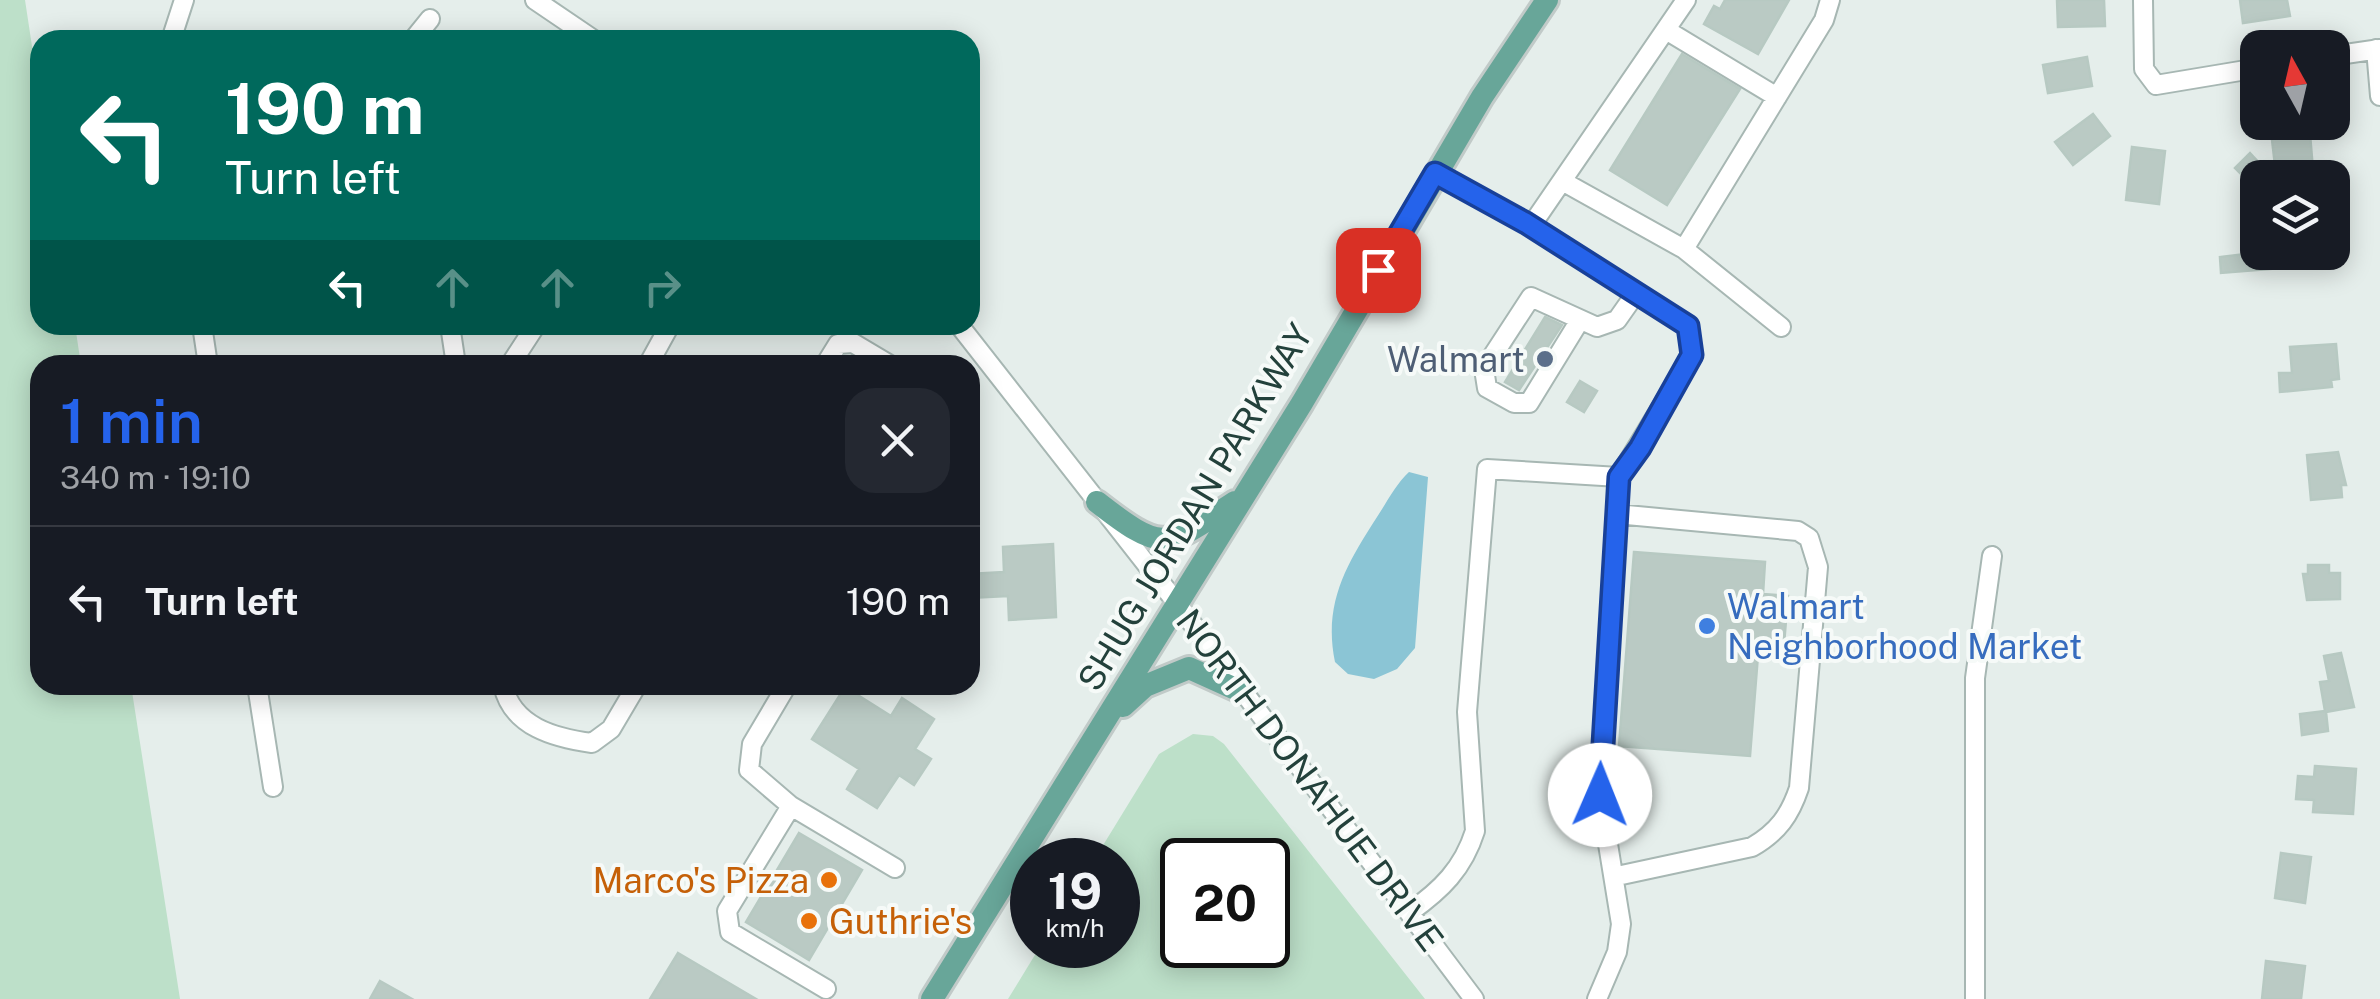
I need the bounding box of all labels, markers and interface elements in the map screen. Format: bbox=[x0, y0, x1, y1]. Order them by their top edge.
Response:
north arrow bbox=[2240, 30, 2350, 140]
map controls bbox=[2240, 30, 2350, 270]
text: 190 m bbox=[225, 67, 424, 150]
icon: left bbox=[60, 70, 190, 200]
text: Turn left bbox=[225, 151, 401, 204]
button: layers bbox=[2240, 160, 2350, 270]
pin bbox=[1336, 228, 1421, 313]
icon: arrive bbox=[1351, 243, 1406, 298]
icon: left bbox=[320, 260, 375, 315]
icon: ahead bbox=[425, 260, 480, 315]
icon: ahead bbox=[530, 260, 585, 315]
icon: right bbox=[635, 260, 690, 315]
street label: SHUG JORDAN PARKWAY bbox=[1069, 316, 1321, 698]
place label: Walmart bbox=[1387, 339, 1525, 380]
marker: Walmart bbox=[1534, 348, 1556, 370]
text: 1 min bbox=[60, 386, 203, 457]
button: close bbox=[845, 388, 950, 493]
text: 340 m · 19:10 bbox=[60, 459, 251, 496]
icon: left bbox=[60, 574, 115, 629]
text: Turn left bbox=[145, 579, 299, 624]
text: 190 m bbox=[846, 579, 950, 624]
place label: Walmart Neighborhood Market bbox=[1727, 586, 2082, 667]
street label: NORTH DONAHUE DRIVE bbox=[1168, 601, 1452, 959]
marker: Walmart Neighborhood Market bbox=[1696, 615, 1718, 637]
position arrow bbox=[1548, 743, 1652, 847]
speed limit sign: 20 bbox=[1160, 838, 1290, 968]
place label: Marco's Pizza bbox=[592, 860, 809, 901]
text: 19 bbox=[1048, 861, 1102, 920]
marker: Marco's Pizza bbox=[818, 869, 840, 891]
place label: Guthrie's bbox=[829, 901, 972, 942]
marker: Guthrie's bbox=[798, 910, 820, 932]
text: km/h bbox=[1046, 913, 1104, 943]

